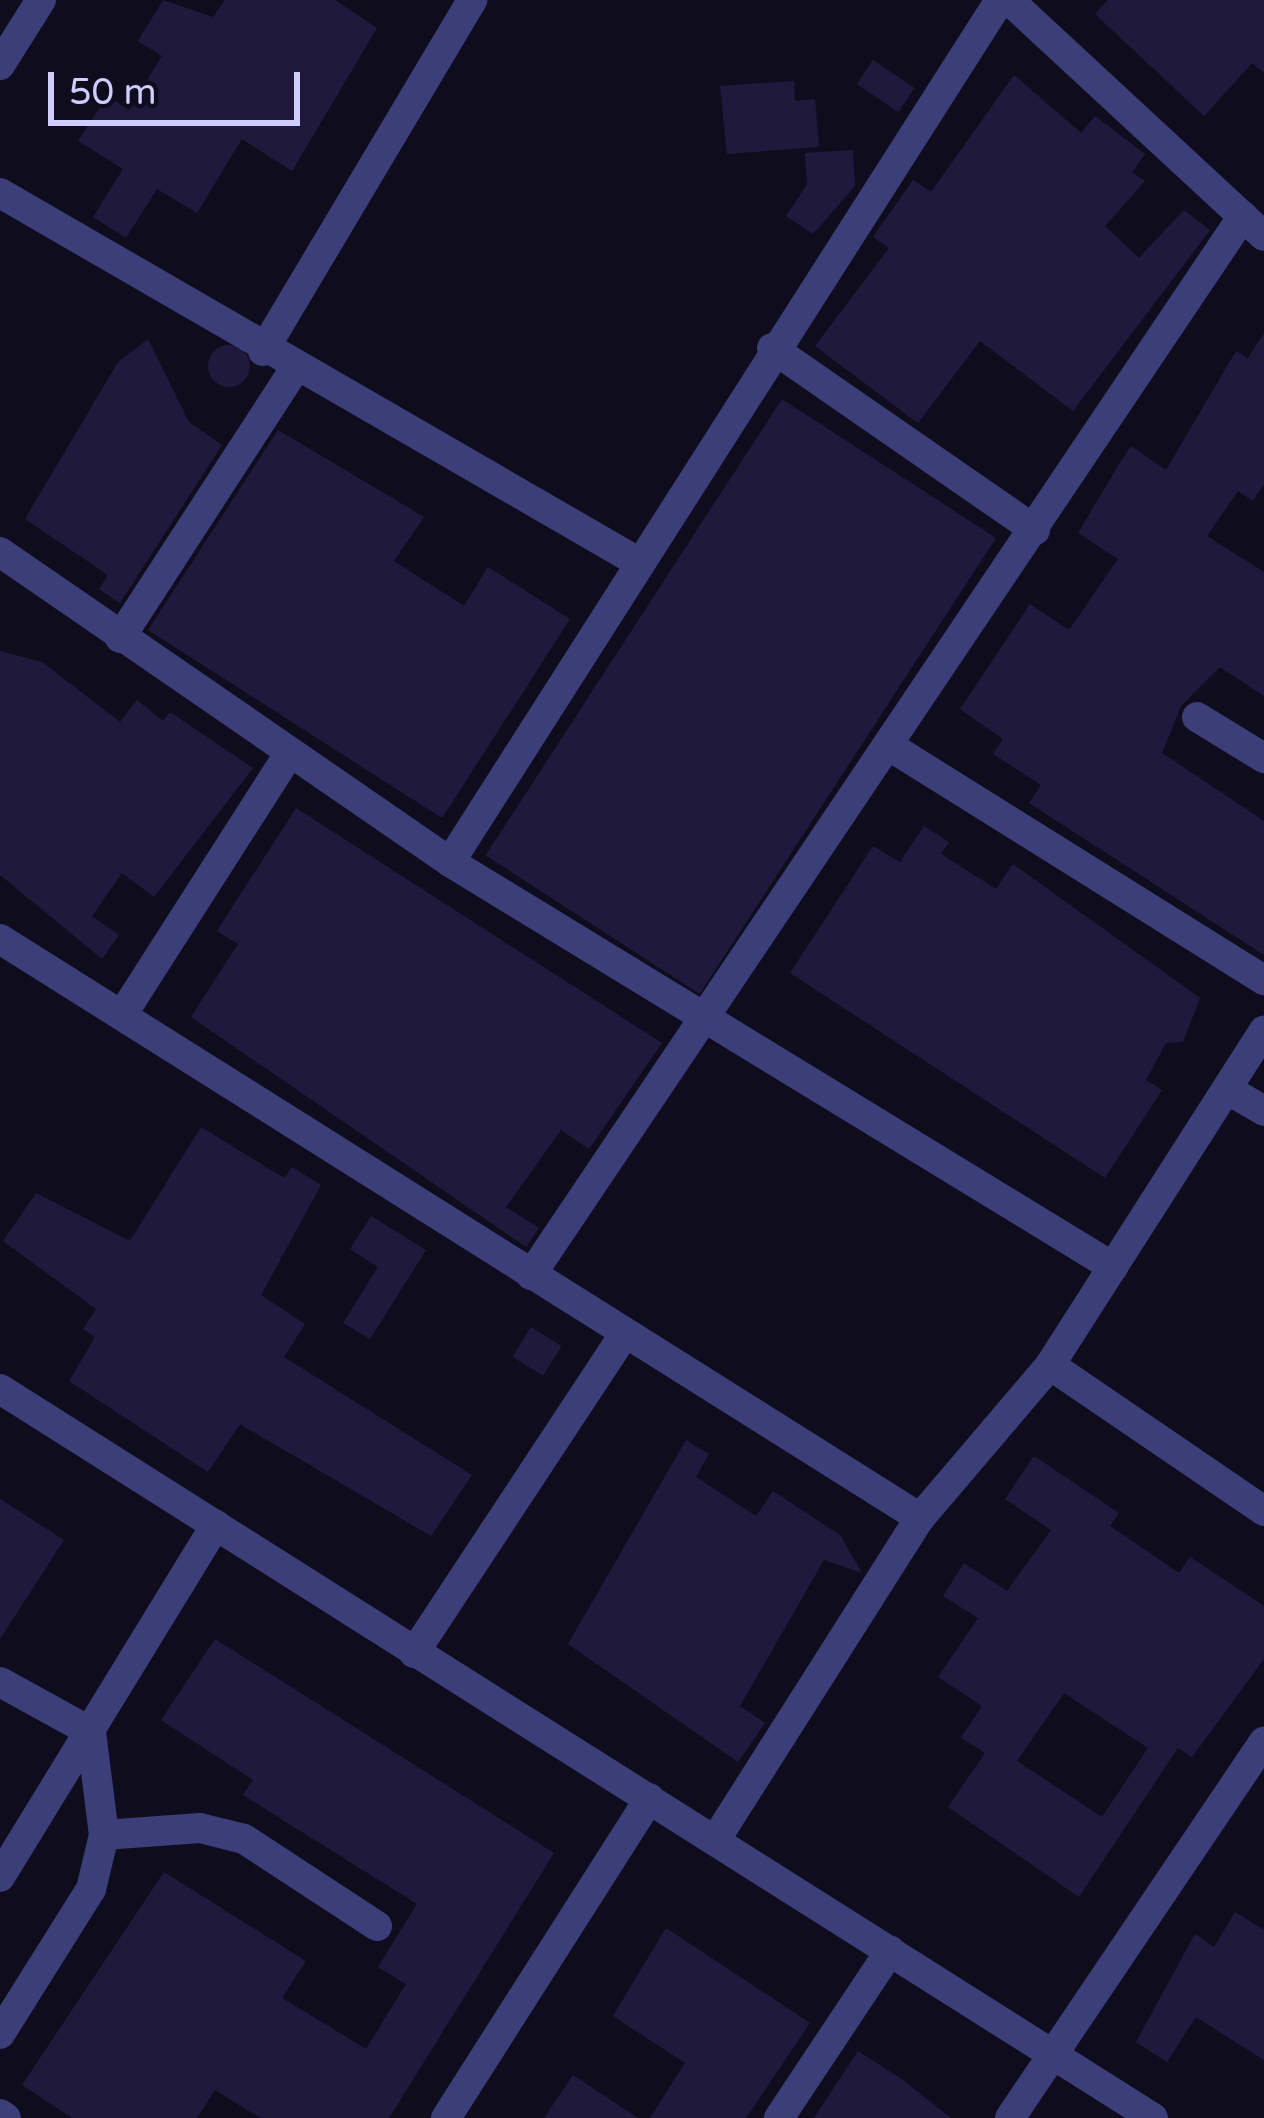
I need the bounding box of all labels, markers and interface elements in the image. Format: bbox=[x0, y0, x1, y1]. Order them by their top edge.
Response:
scale bar bbox=[54, 48, 306, 122]
text: 50 m bbox=[69, 71, 157, 114]

